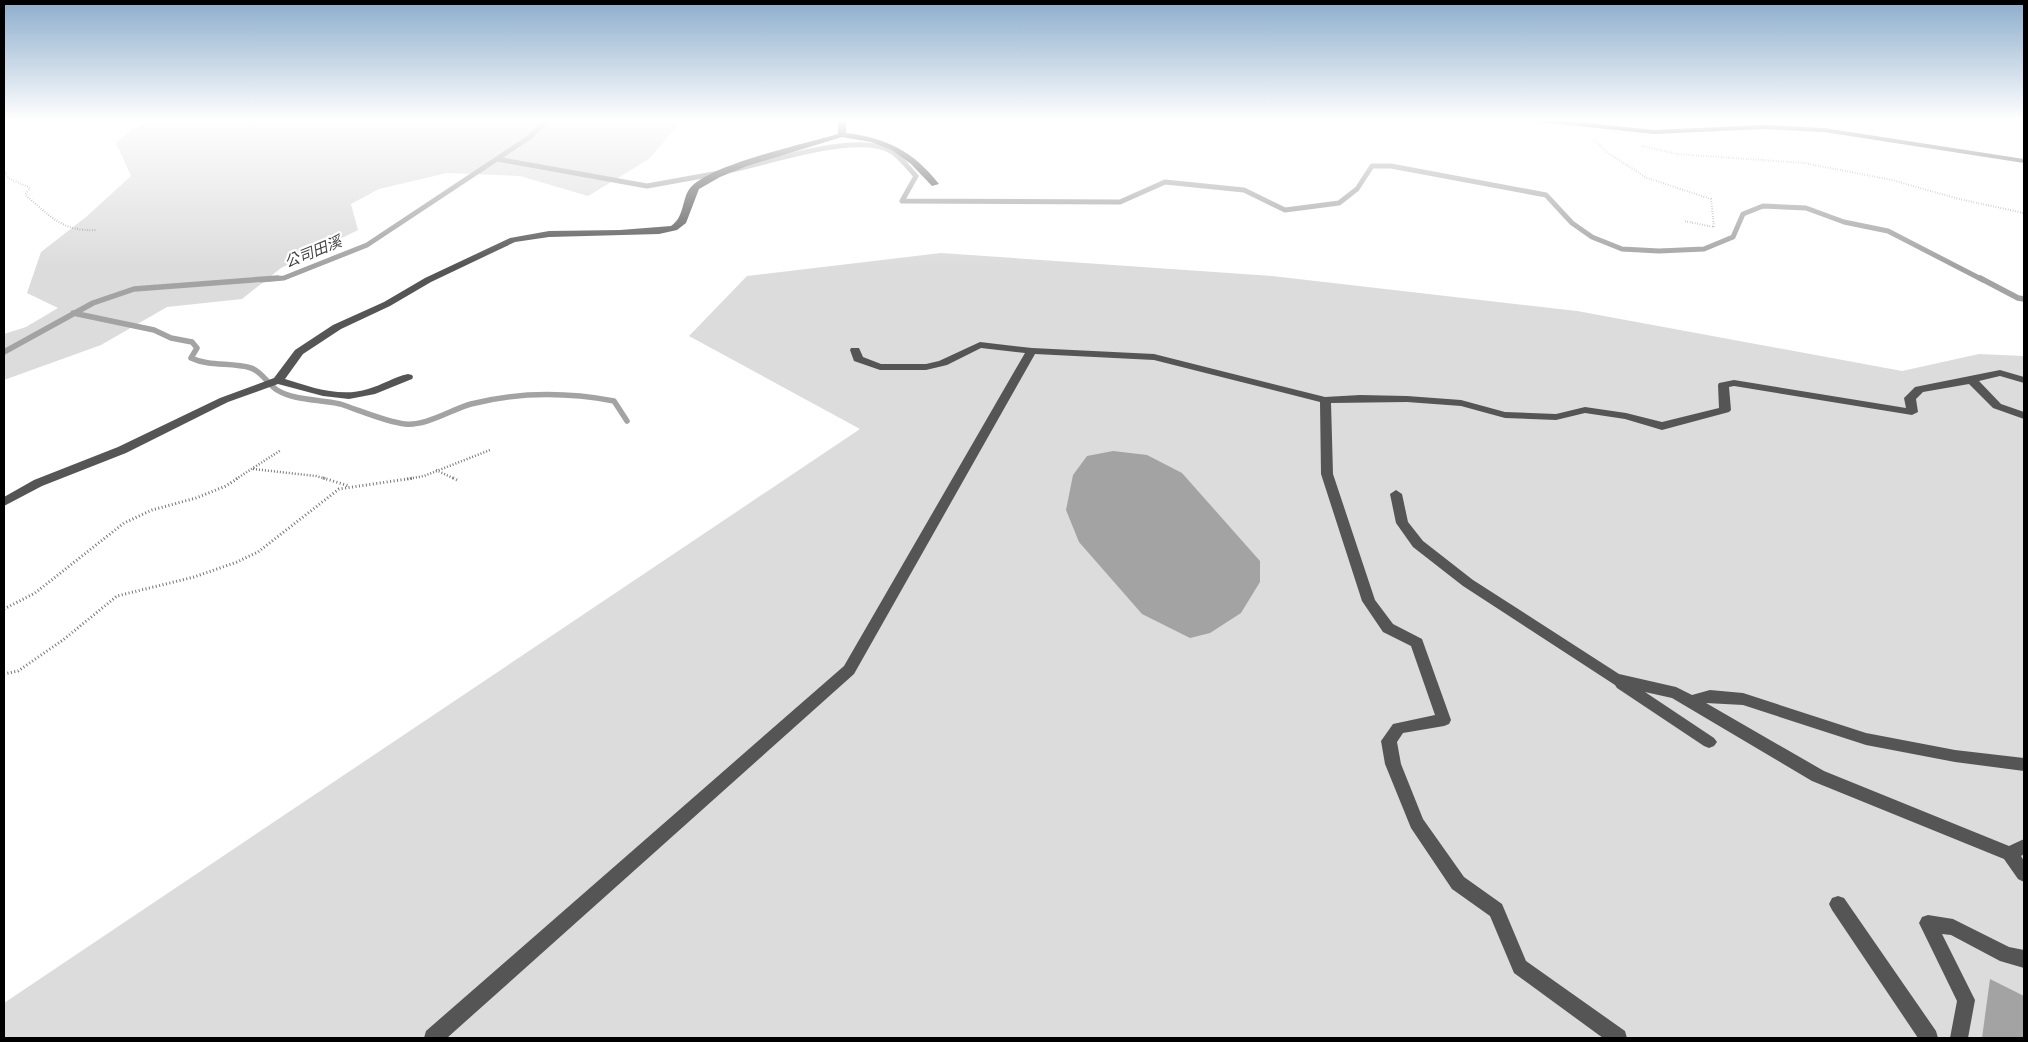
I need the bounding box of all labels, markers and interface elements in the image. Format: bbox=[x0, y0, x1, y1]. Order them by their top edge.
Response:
water label: 公司田溪 bbox=[282, 232, 346, 272]

